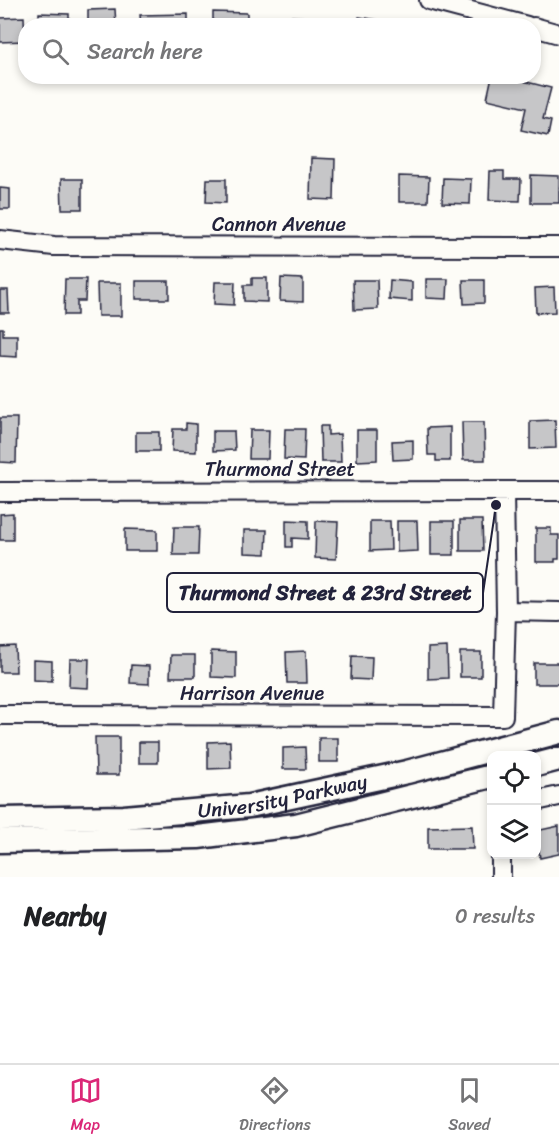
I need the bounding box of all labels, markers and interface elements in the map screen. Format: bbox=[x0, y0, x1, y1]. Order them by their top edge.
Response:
search box bbox=[18, 18, 541, 84]
text: Search here bbox=[87, 32, 203, 71]
icon: search bbox=[39, 35, 72, 68]
street label: Cannon Avenue bbox=[212, 207, 346, 242]
street label: Thurmond Street bbox=[205, 452, 356, 487]
callout: Thurmond Street & 23rd Street bbox=[167, 573, 483, 612]
text: Thurmond Street & 23rd Street bbox=[179, 574, 472, 612]
street label: Harrison Avenue bbox=[180, 676, 324, 711]
map controls bbox=[487, 751, 541, 859]
button: locate bbox=[487, 751, 541, 805]
street label: University Parkway bbox=[196, 764, 371, 828]
button: layers bbox=[487, 805, 541, 859]
text: Nearby bbox=[24, 893, 106, 939]
text: 0 results bbox=[455, 899, 535, 934]
tab: Map bbox=[69, 1074, 102, 1139]
tab: Directions bbox=[239, 1074, 311, 1139]
tab: Saved bbox=[448, 1074, 490, 1139]

